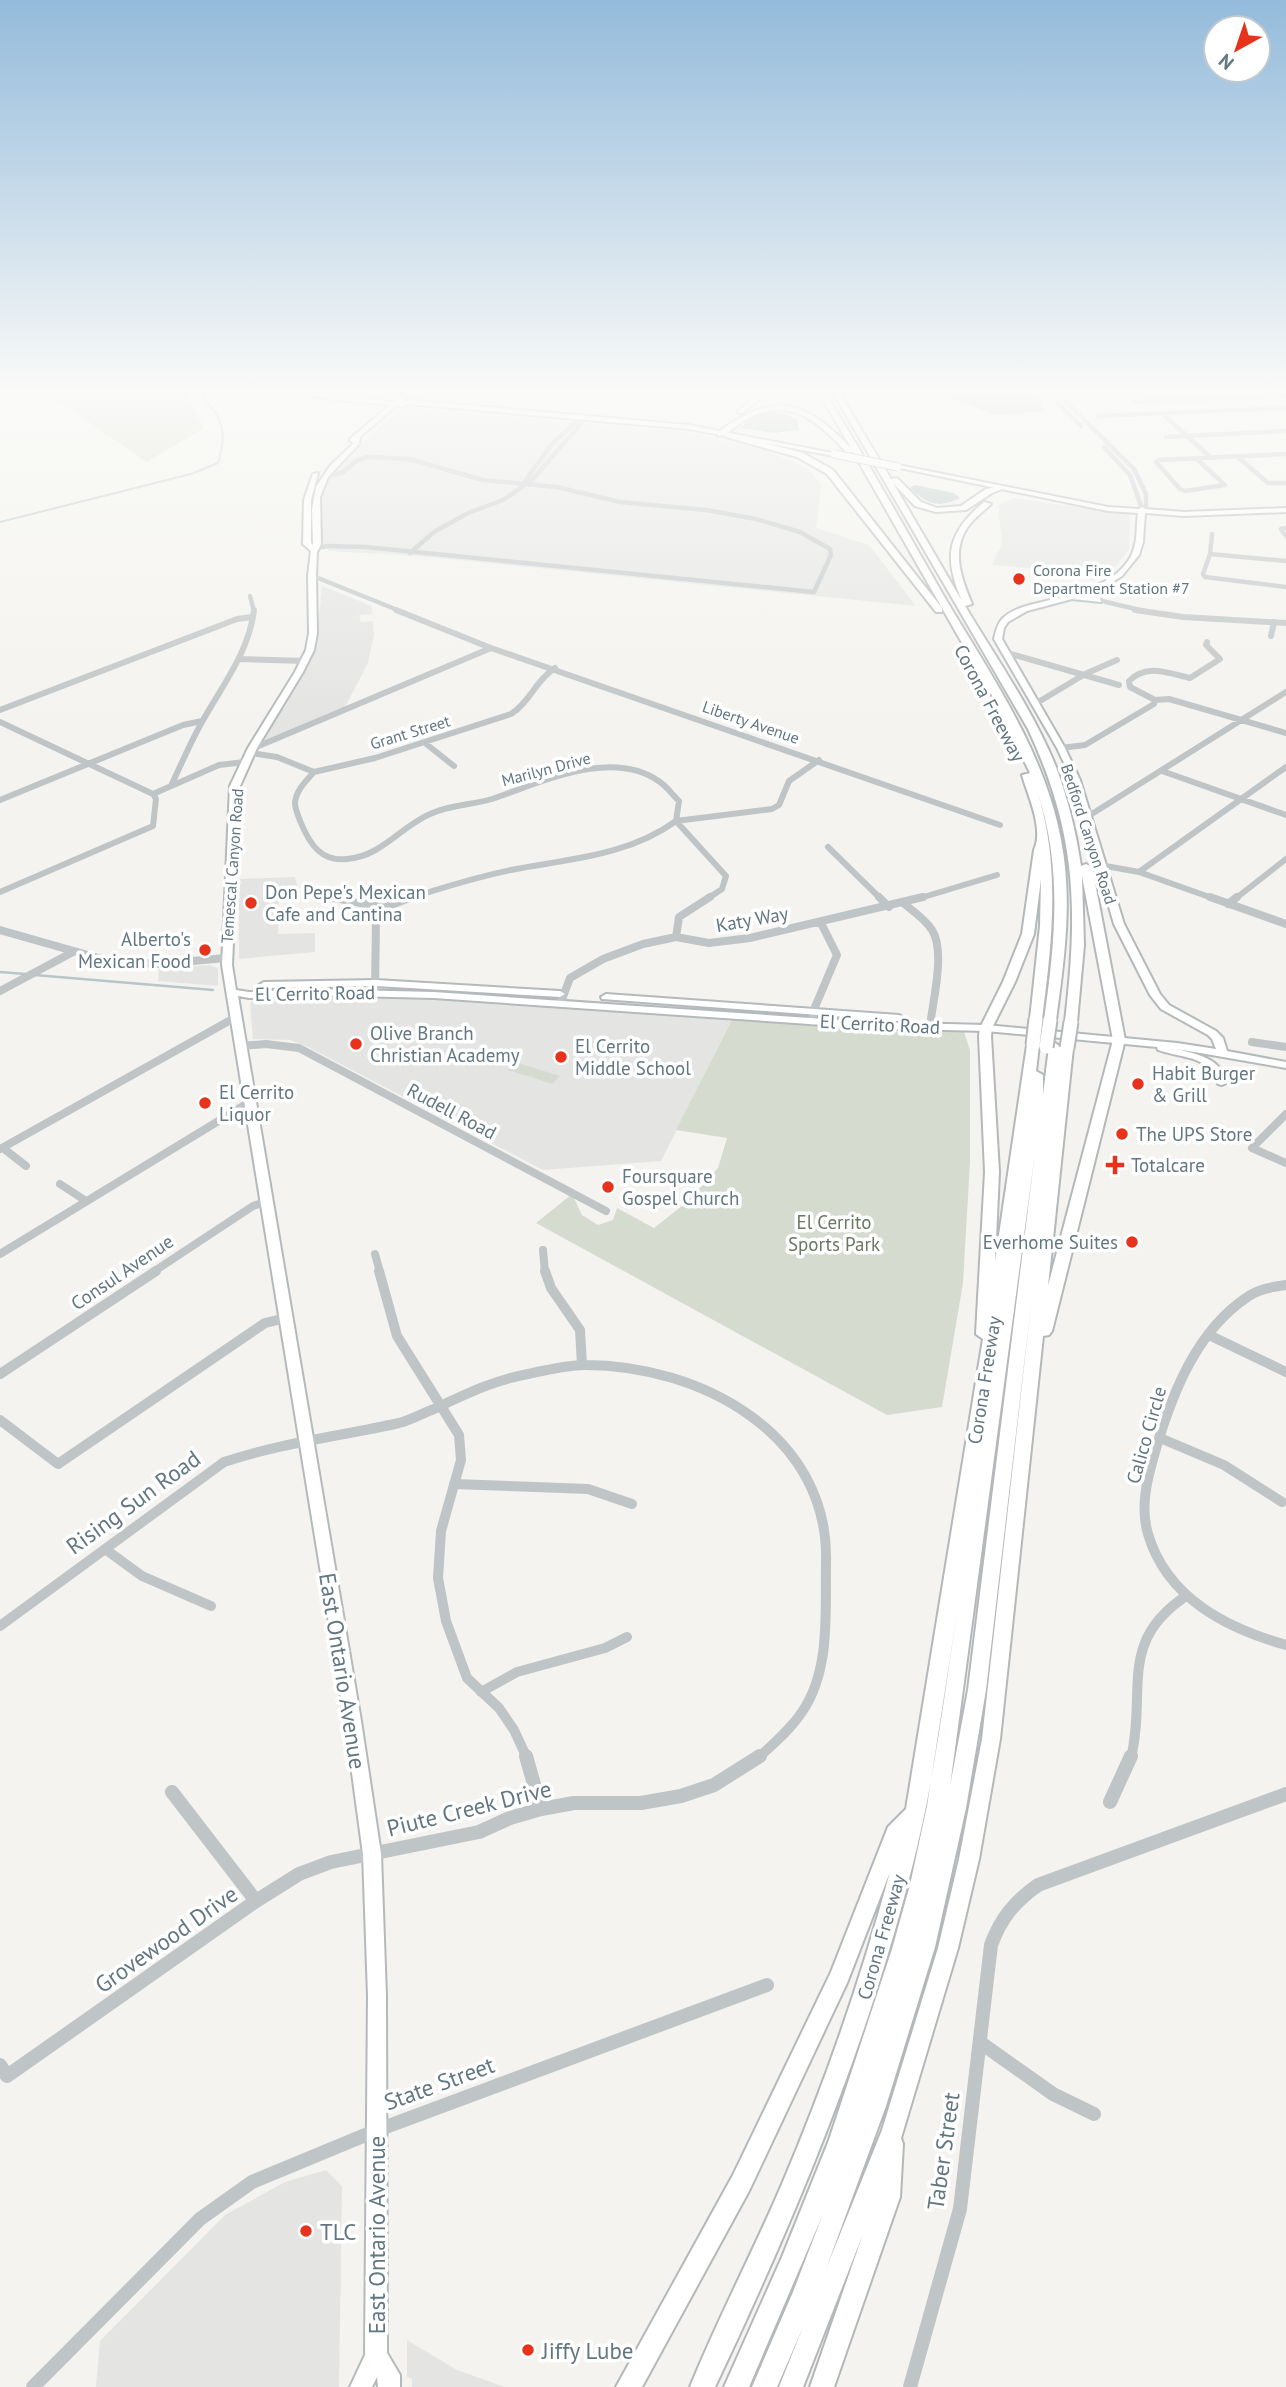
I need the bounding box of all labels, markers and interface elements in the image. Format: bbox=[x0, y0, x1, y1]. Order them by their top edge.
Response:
north arrow bbox=[1202, 14, 1272, 84]
text: N bbox=[1214, 49, 1239, 75]
place label: Corona Fire Department Station #7 bbox=[1033, 560, 1190, 598]
marker: Corona Fire Department Station #7 bbox=[1011, 571, 1027, 587]
street label: Corona Freeway bbox=[949, 640, 1031, 766]
street label: Liberty Avenue bbox=[700, 696, 802, 748]
street label: Grant Street bbox=[368, 710, 453, 754]
street label: Marilyn Drive bbox=[499, 748, 593, 790]
street label: Bedford Canyon Road bbox=[1057, 761, 1121, 907]
street label: Temescal Canyon Road bbox=[217, 788, 247, 944]
place label: Don Pepe's Mexican Cafe and Cantina bbox=[265, 880, 426, 926]
marker: Don Pepe's Mexican Cafe and Cantina bbox=[243, 895, 259, 911]
street label: Katy Way bbox=[714, 901, 790, 937]
place label: Alberto's Mexican Food bbox=[78, 927, 191, 973]
marker: Alberto's Mexican Food bbox=[197, 942, 213, 958]
street label: El Cerrito Road bbox=[255, 980, 375, 1006]
street label: El Cerrito Road bbox=[819, 1009, 941, 1039]
place label: Olive Branch Christian Academy bbox=[370, 1021, 520, 1067]
place label: El Cerrito Middle School bbox=[575, 1034, 691, 1080]
marker: Olive Branch Christian Academy bbox=[348, 1036, 364, 1052]
marker: El Cerrito Middle School bbox=[553, 1049, 569, 1065]
place label: Habit Burger & Grill bbox=[1152, 1061, 1256, 1107]
marker: Habit Burger & Grill bbox=[1130, 1076, 1146, 1092]
street label: Rudell Road bbox=[403, 1077, 501, 1145]
place label: El Cerrito Liquor bbox=[219, 1080, 294, 1126]
marker: El Cerrito Liquor bbox=[197, 1095, 213, 1111]
place label: The UPS Store bbox=[1136, 1122, 1252, 1146]
marker: The UPS Store bbox=[1114, 1126, 1130, 1142]
place label: Totalcare bbox=[1131, 1153, 1205, 1177]
marker: Totalcare bbox=[1105, 1155, 1125, 1175]
place label: Foursquare Gospel Church bbox=[622, 1164, 739, 1210]
marker: Foursquare Gospel Church bbox=[600, 1179, 616, 1195]
park label: El Cerrito Sports Park bbox=[788, 1210, 880, 1256]
street label: Consul Avenue bbox=[66, 1229, 178, 1315]
place label: Everhome Suites bbox=[983, 1230, 1118, 1254]
marker: Everhome Suites bbox=[1124, 1234, 1140, 1250]
street label: Corona Freeway bbox=[962, 1314, 1006, 1446]
street label: Calico Circle bbox=[1121, 1384, 1171, 1486]
street label: Rising Sun Road bbox=[60, 1444, 206, 1560]
street label: East Ontario Avenue bbox=[313, 1571, 373, 1771]
street label: Piute Creek Drive bbox=[384, 1774, 554, 1842]
street label: Corona Freeway bbox=[852, 1871, 910, 2002]
street label: Grovewood Drive bbox=[89, 1879, 243, 1999]
street label: State Street bbox=[380, 2050, 498, 2116]
street label: Taber Street bbox=[920, 2090, 966, 2212]
street label: East Ontario Avenue bbox=[362, 2136, 391, 2334]
place label: TLC bbox=[320, 2217, 356, 2246]
marker: TLC bbox=[298, 2223, 314, 2239]
place label: Jiffy Lube bbox=[541, 2336, 634, 2365]
marker: Jiffy Lube bbox=[520, 2342, 536, 2358]

